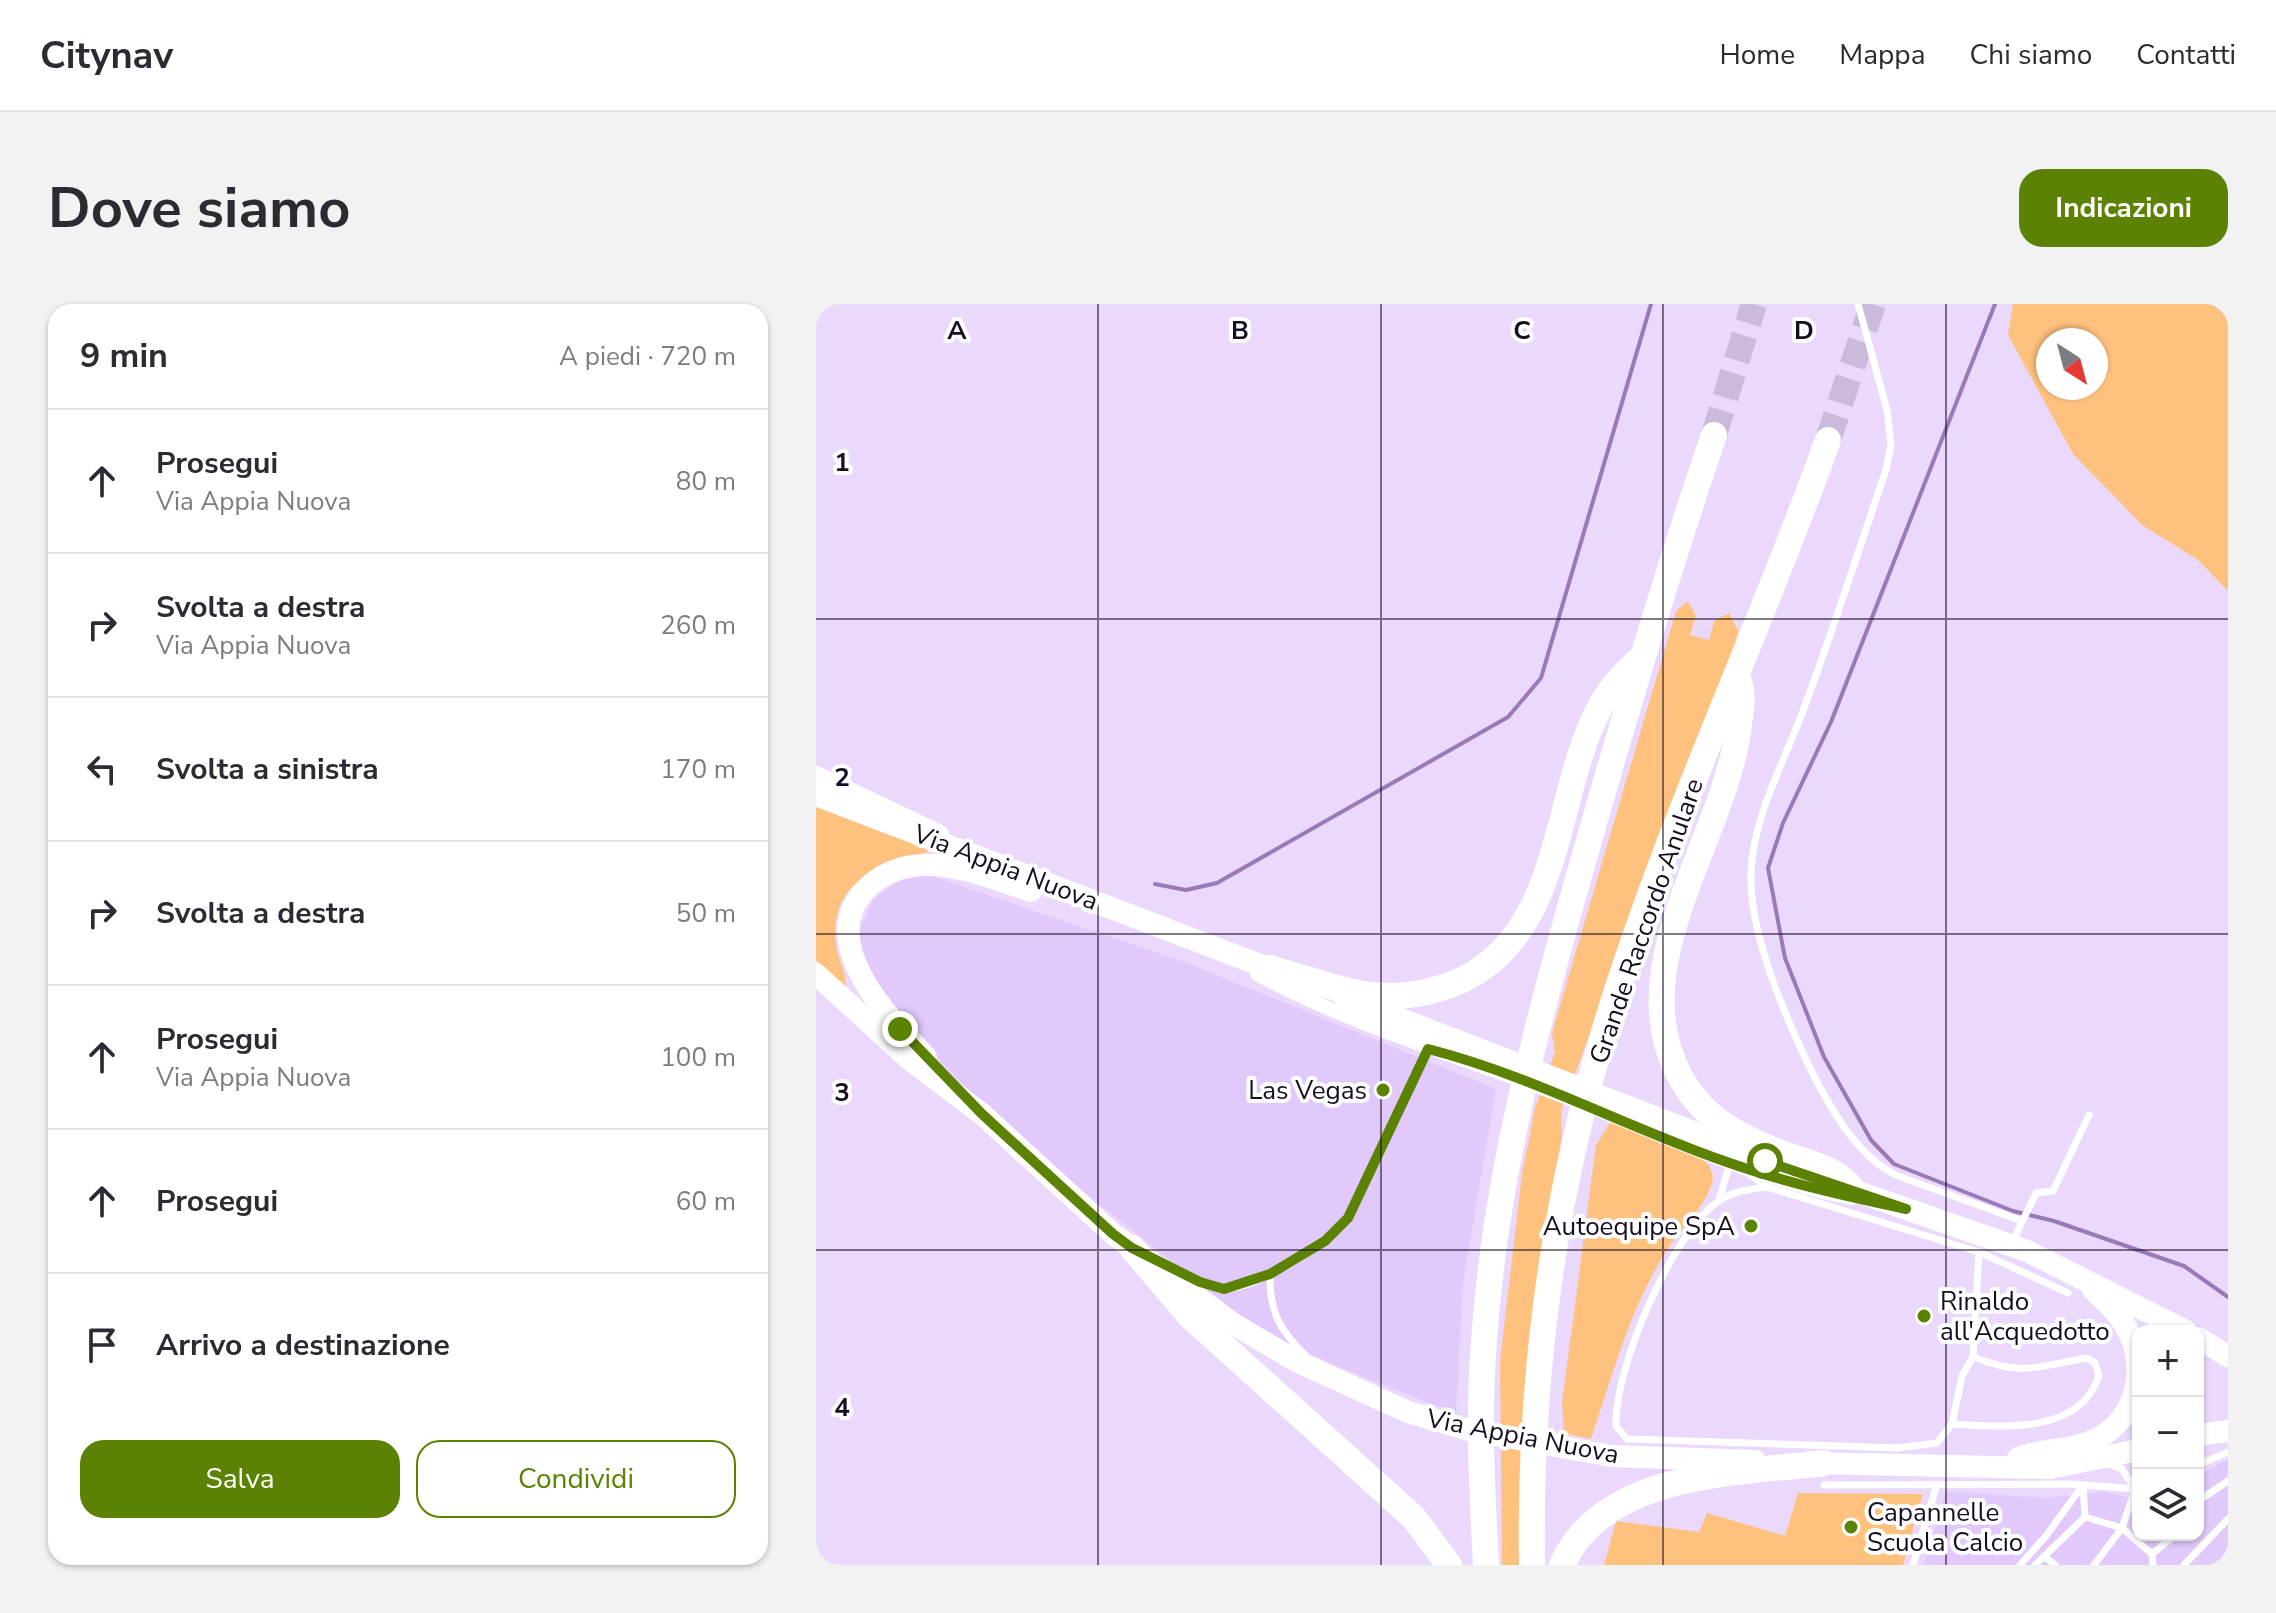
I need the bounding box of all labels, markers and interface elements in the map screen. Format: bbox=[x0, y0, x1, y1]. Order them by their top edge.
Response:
text: Citynav bbox=[40, 30, 173, 81]
text: Home bbox=[1719, 36, 1795, 74]
text: Mappa bbox=[1839, 36, 1926, 74]
text: Chi siamo bbox=[1970, 36, 2092, 74]
text: Contatti bbox=[2136, 36, 2236, 74]
button: Indicazioni bbox=[2019, 169, 2228, 247]
text: Dove siamo bbox=[48, 170, 350, 247]
text: A bbox=[947, 313, 967, 348]
text: B bbox=[1231, 313, 1249, 348]
text: C bbox=[1513, 313, 1531, 348]
text: D bbox=[1794, 313, 1814, 348]
north arrow bbox=[2036, 328, 2108, 400]
text: 9 min bbox=[80, 333, 168, 379]
text: A piedi · 720 m bbox=[559, 339, 736, 374]
text: Prosegui bbox=[156, 443, 278, 484]
text: 1 bbox=[834, 445, 850, 480]
icon: ahead bbox=[80, 459, 124, 503]
text: 80 m bbox=[676, 464, 736, 499]
text: Via Appia Nuova bbox=[156, 484, 351, 519]
text: Svolta a destra bbox=[156, 587, 366, 628]
icon: right bbox=[80, 603, 124, 647]
text: 260 m bbox=[660, 608, 736, 643]
text: Via Appia Nuova bbox=[156, 628, 351, 663]
icon: left bbox=[80, 747, 124, 791]
text: Svolta a sinistra bbox=[156, 749, 379, 790]
text: 170 m bbox=[660, 752, 736, 787]
text: 2 bbox=[834, 760, 850, 795]
street label: Grande Raccordo Anulare bbox=[1581, 774, 1712, 1069]
street label: Via Appia Nuova bbox=[908, 816, 1103, 919]
icon: right bbox=[80, 891, 124, 935]
text: Svolta a destra bbox=[156, 893, 366, 934]
text: 50 m bbox=[676, 896, 736, 931]
route end bbox=[882, 1011, 918, 1047]
text: Prosegui bbox=[156, 1019, 278, 1060]
icon: ahead bbox=[80, 1035, 124, 1079]
text: 100 m bbox=[660, 1040, 736, 1075]
text: Via Appia Nuova bbox=[156, 1060, 351, 1095]
place label: Las Vegas bbox=[1248, 1073, 1367, 1108]
text: 3 bbox=[834, 1075, 850, 1110]
marker: Las Vegas bbox=[1374, 1081, 1392, 1099]
route start bbox=[1747, 1143, 1783, 1179]
icon: ahead bbox=[80, 1179, 124, 1223]
text: Prosegui bbox=[156, 1181, 278, 1222]
text: 60 m bbox=[676, 1184, 736, 1219]
place label: Autoequipe SpA bbox=[1543, 1209, 1735, 1244]
marker: Autoequipe SpA bbox=[1742, 1217, 1760, 1235]
place label: Rinaldo all'Acquedotto bbox=[1940, 1284, 2110, 1349]
marker: Rinaldo all'Acquedotto bbox=[1915, 1307, 1933, 1325]
icon: arrive bbox=[80, 1323, 124, 1367]
text: Arrivo a destinazione bbox=[156, 1325, 450, 1366]
map controls bbox=[2132, 1325, 2204, 1541]
button: + bbox=[2132, 1325, 2204, 1397]
text: 4 bbox=[834, 1390, 850, 1425]
button: − bbox=[2132, 1397, 2204, 1469]
street label: Via Appia Nuova bbox=[1423, 1400, 1622, 1472]
button: Salva bbox=[80, 1440, 400, 1518]
button: Condividi bbox=[416, 1440, 736, 1518]
button: layers bbox=[2132, 1469, 2204, 1541]
place label: Capannelle Scuola Calcio bbox=[1867, 1495, 2023, 1560]
marker: Capannelle Scuola Calcio bbox=[1842, 1518, 1860, 1536]

